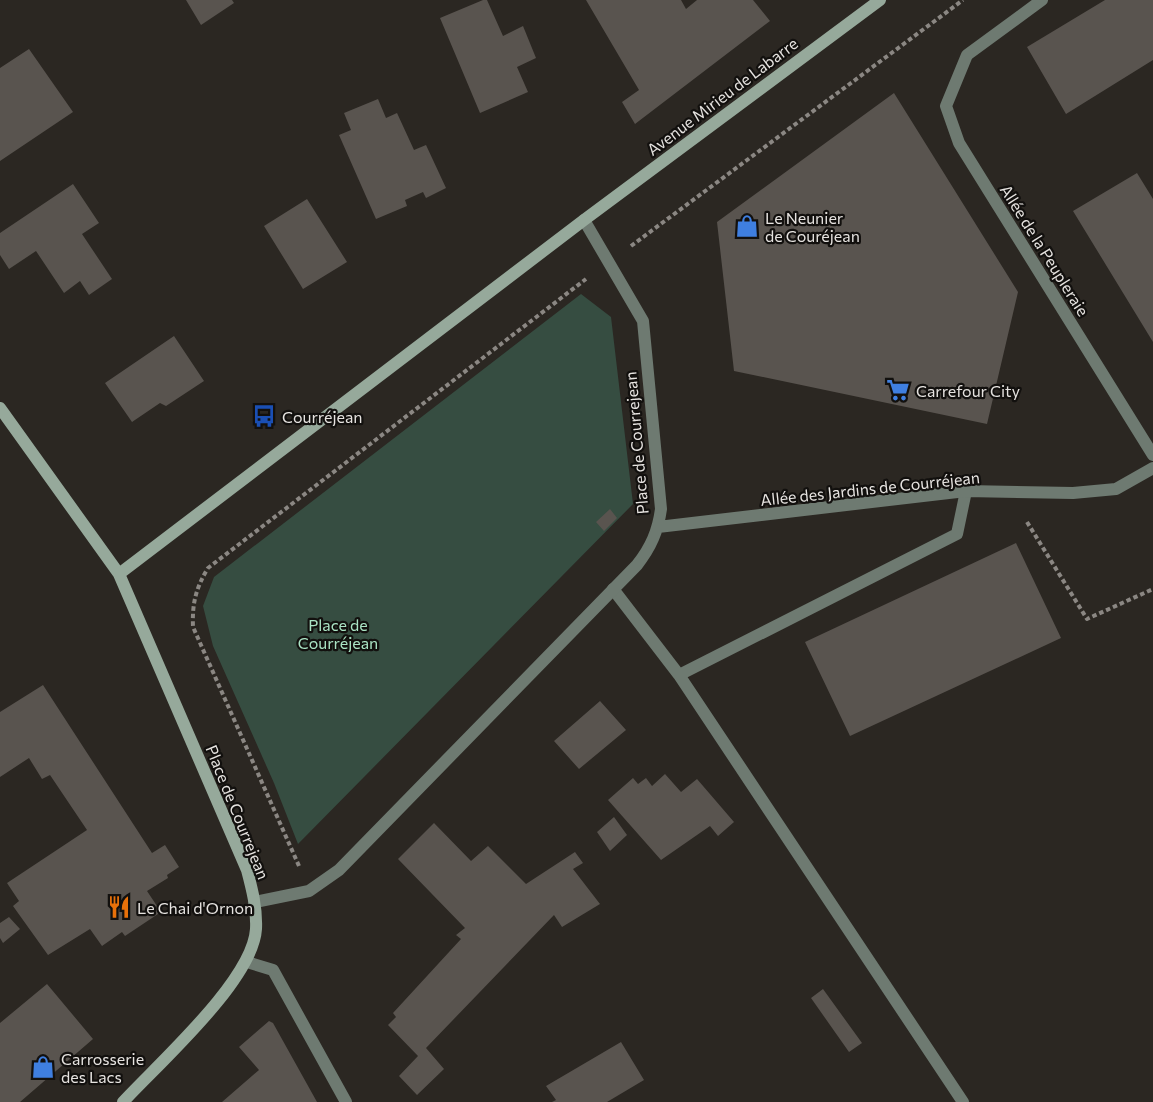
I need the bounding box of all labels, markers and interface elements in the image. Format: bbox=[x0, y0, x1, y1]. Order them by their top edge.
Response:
street label: Avenue Mirieu de Labarre bbox=[643, 33, 801, 159]
street label: Allée de la Peupleraie bbox=[997, 181, 1093, 319]
place label: Le Neunier de Couréjean bbox=[765, 208, 860, 245]
shop icon: Le Neunier de Couréjean bbox=[734, 213, 760, 239]
street label: Place de Courrejean bbox=[620, 371, 652, 515]
supermarket icon: Carrefour City bbox=[885, 377, 911, 403]
place label: Carrefour City bbox=[916, 381, 1020, 400]
bus stop icon: Courréjean bbox=[251, 403, 277, 429]
place label: Courréjean bbox=[282, 407, 362, 426]
street label: Allée des Jardins de Courréjean bbox=[759, 467, 981, 509]
park label: Place de Courréjean bbox=[298, 615, 378, 652]
street label: Place de Courrejean bbox=[202, 742, 274, 882]
restaurant icon: Le Chai d'Ornon bbox=[106, 894, 132, 920]
place label: Le Chai d'Ornon bbox=[137, 898, 253, 917]
place label: Carrosserie des Lacs bbox=[61, 1049, 144, 1086]
shop icon: Carrosserie des Lacs bbox=[30, 1054, 56, 1080]

